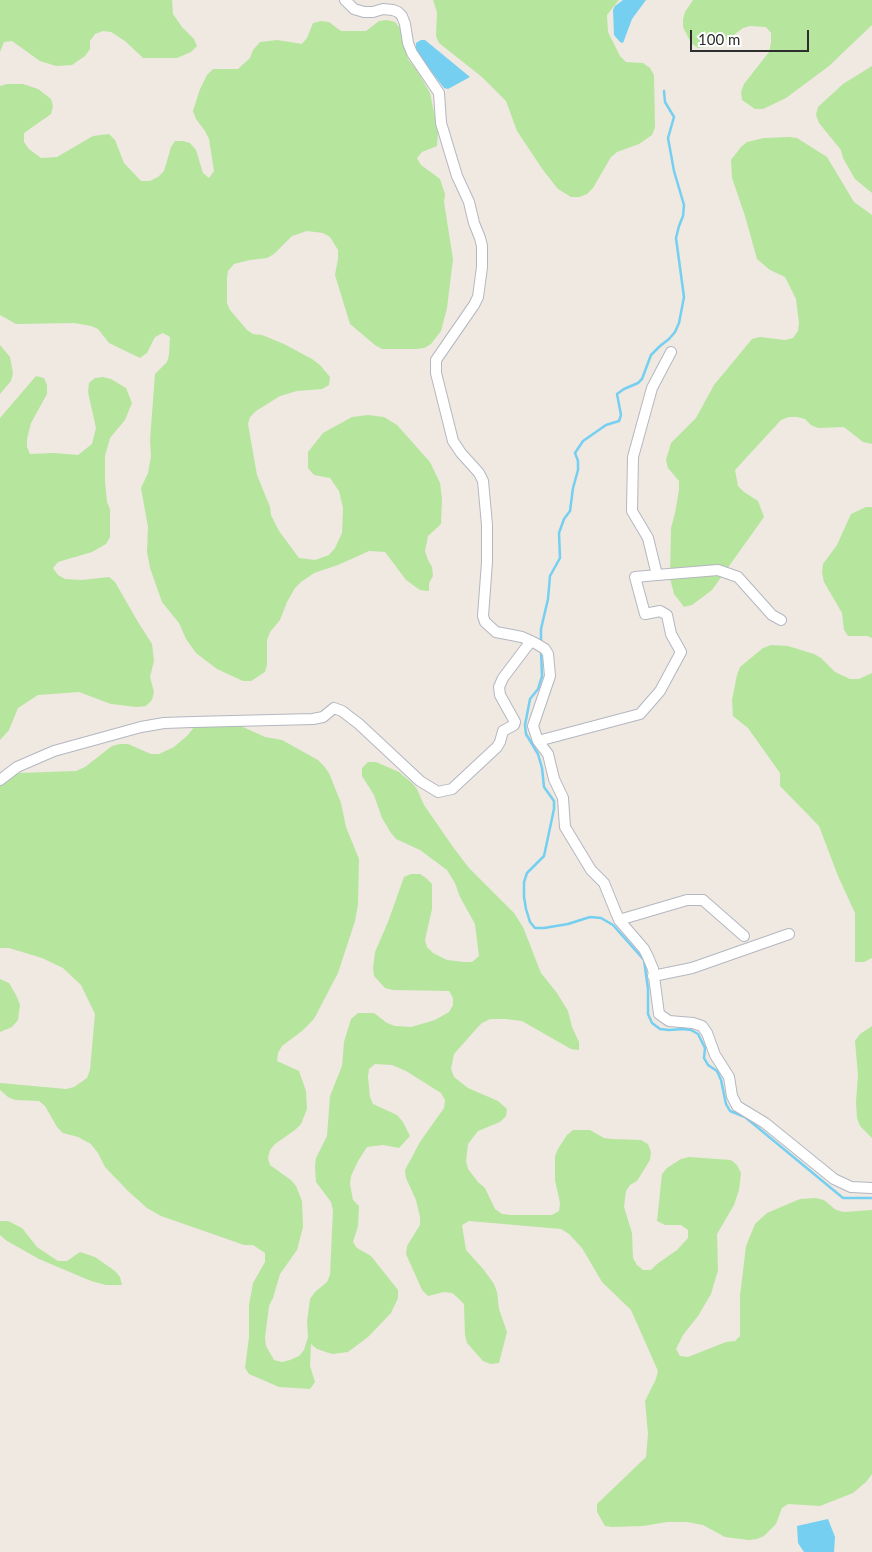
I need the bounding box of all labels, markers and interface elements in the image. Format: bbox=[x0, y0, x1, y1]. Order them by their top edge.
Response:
scale bar bbox=[692, 20, 811, 52]
text: 100 m bbox=[698, 30, 740, 48]

